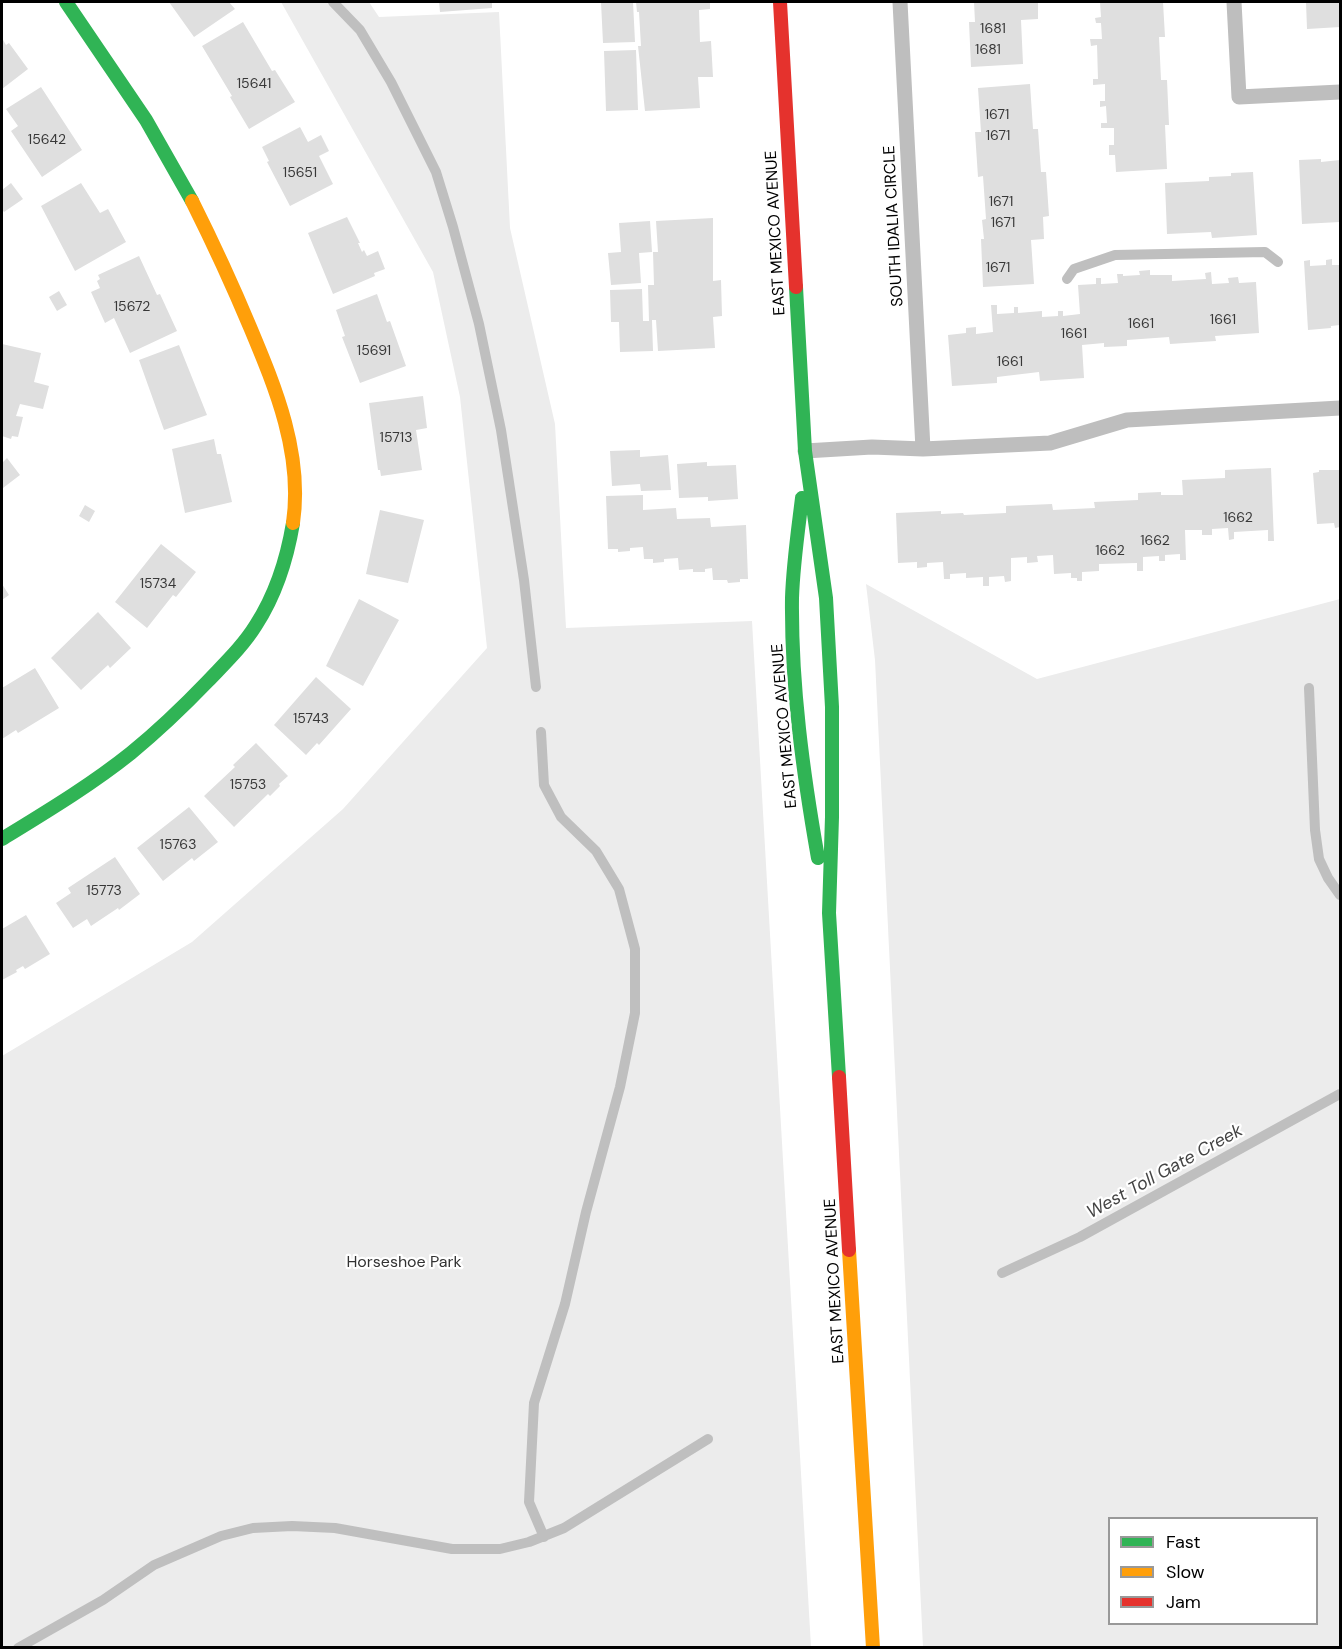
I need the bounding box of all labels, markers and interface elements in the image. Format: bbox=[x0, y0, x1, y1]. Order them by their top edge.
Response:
house number: 1681 bbox=[980, 21, 1006, 37]
house number: 1681 bbox=[975, 42, 1001, 58]
house number: 15641 bbox=[237, 76, 271, 92]
house number: 1671 bbox=[985, 107, 1009, 123]
house number: 1671 bbox=[986, 128, 1010, 144]
house number: 15642 bbox=[28, 132, 66, 148]
street label: SOUTH IDALIA CIRCLE bbox=[880, 145, 908, 307]
street label: EAST MEXICO AVENUE bbox=[762, 150, 790, 316]
house number: 15651 bbox=[283, 165, 317, 181]
house number: 1671 bbox=[989, 194, 1013, 210]
house number: 1671 bbox=[991, 215, 1015, 231]
house number: 1671 bbox=[986, 260, 1010, 276]
house number: 15672 bbox=[114, 299, 150, 315]
house number: 1661 bbox=[1210, 312, 1236, 328]
house number: 1661 bbox=[1128, 316, 1154, 332]
house number: 1661 bbox=[1061, 326, 1087, 342]
house number: 15691 bbox=[357, 343, 391, 359]
house number: 1661 bbox=[997, 354, 1023, 370]
house number: 15713 bbox=[380, 430, 412, 446]
house number: 1662 bbox=[1223, 510, 1253, 526]
house number: 1662 bbox=[1140, 533, 1170, 549]
house number: 1662 bbox=[1095, 543, 1125, 559]
house number: 15734 bbox=[140, 576, 176, 592]
street label: EAST MEXICO AVENUE bbox=[768, 643, 802, 809]
house number: 15743 bbox=[293, 711, 329, 727]
house number: 15753 bbox=[230, 777, 266, 793]
house number: 15763 bbox=[160, 837, 196, 853]
house number: 15773 bbox=[86, 883, 122, 899]
water label: West Toll Gate Creek bbox=[1083, 1120, 1247, 1224]
street label: EAST MEXICO AVENUE bbox=[821, 1198, 849, 1364]
park label: Horseshoe Park bbox=[346, 1253, 462, 1273]
legend bbox=[1108, 1517, 1318, 1625]
text: Fast bbox=[1166, 1530, 1201, 1554]
text: Slow bbox=[1166, 1560, 1205, 1584]
text: Jam bbox=[1166, 1590, 1201, 1614]

